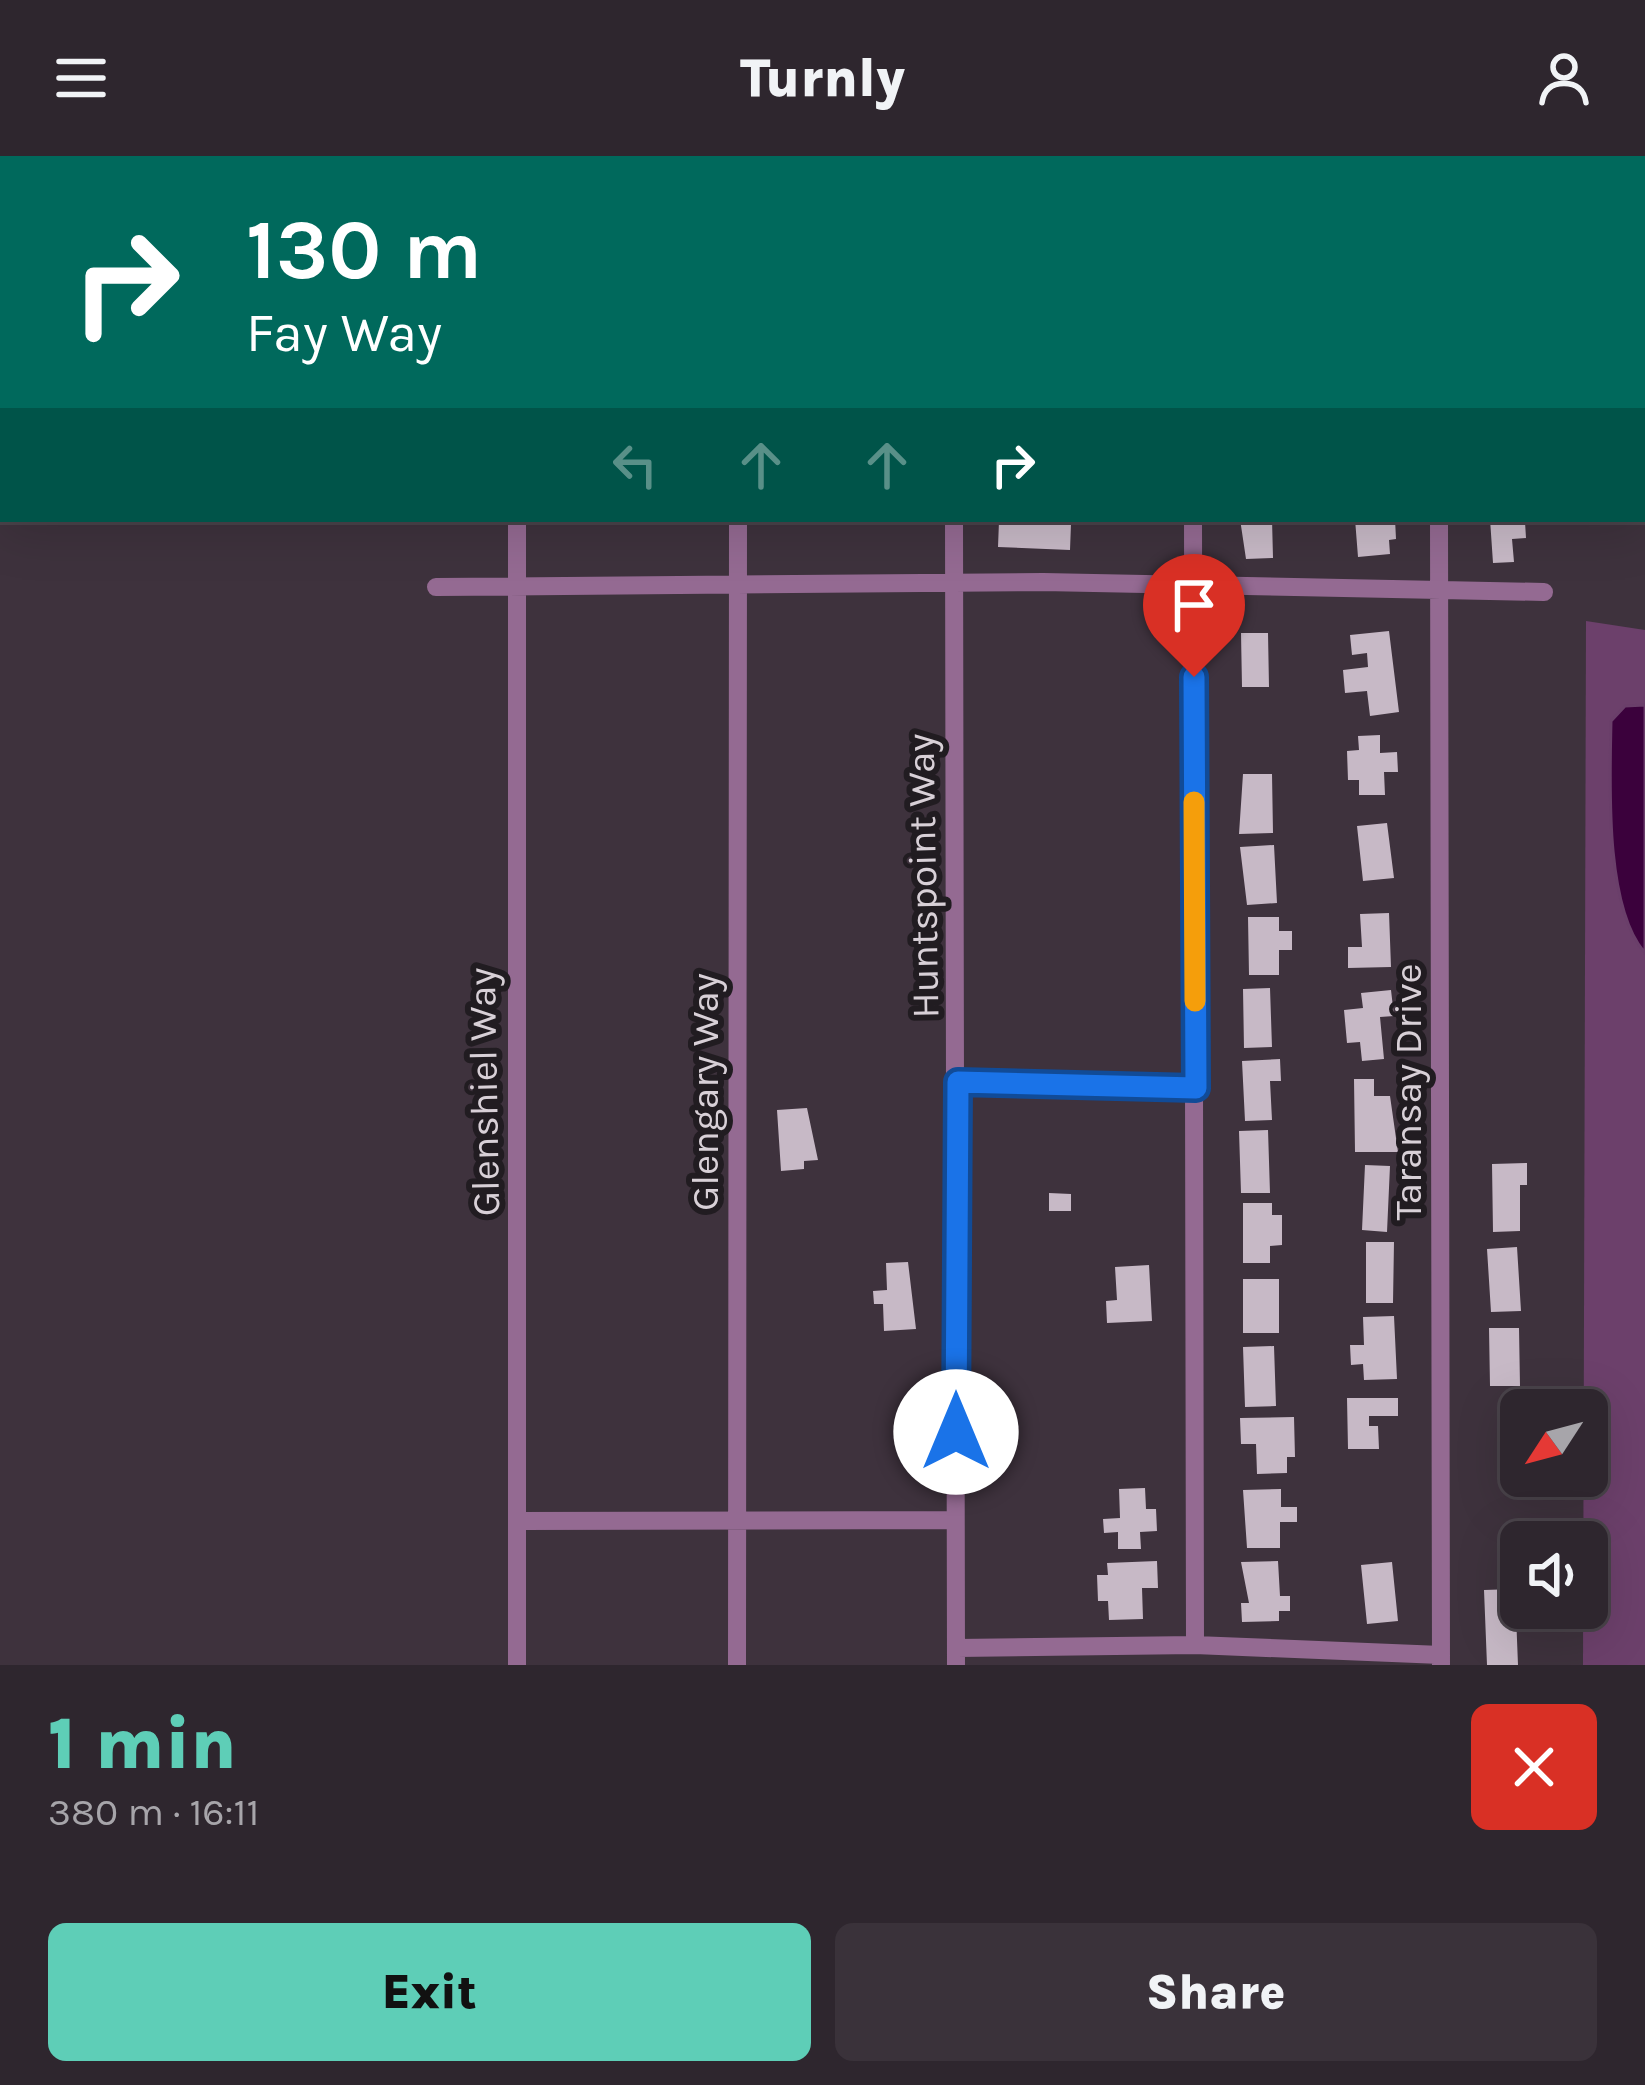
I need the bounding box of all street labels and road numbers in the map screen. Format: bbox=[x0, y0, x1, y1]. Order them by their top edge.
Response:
street label: Huntspoint Way bbox=[898, 733, 948, 1019]
street label: Taransay Drive bbox=[1385, 963, 1431, 1221]
street label: Glenshiel Way bbox=[459, 967, 509, 1217]
street label: Glengary Way bbox=[682, 973, 728, 1211]

